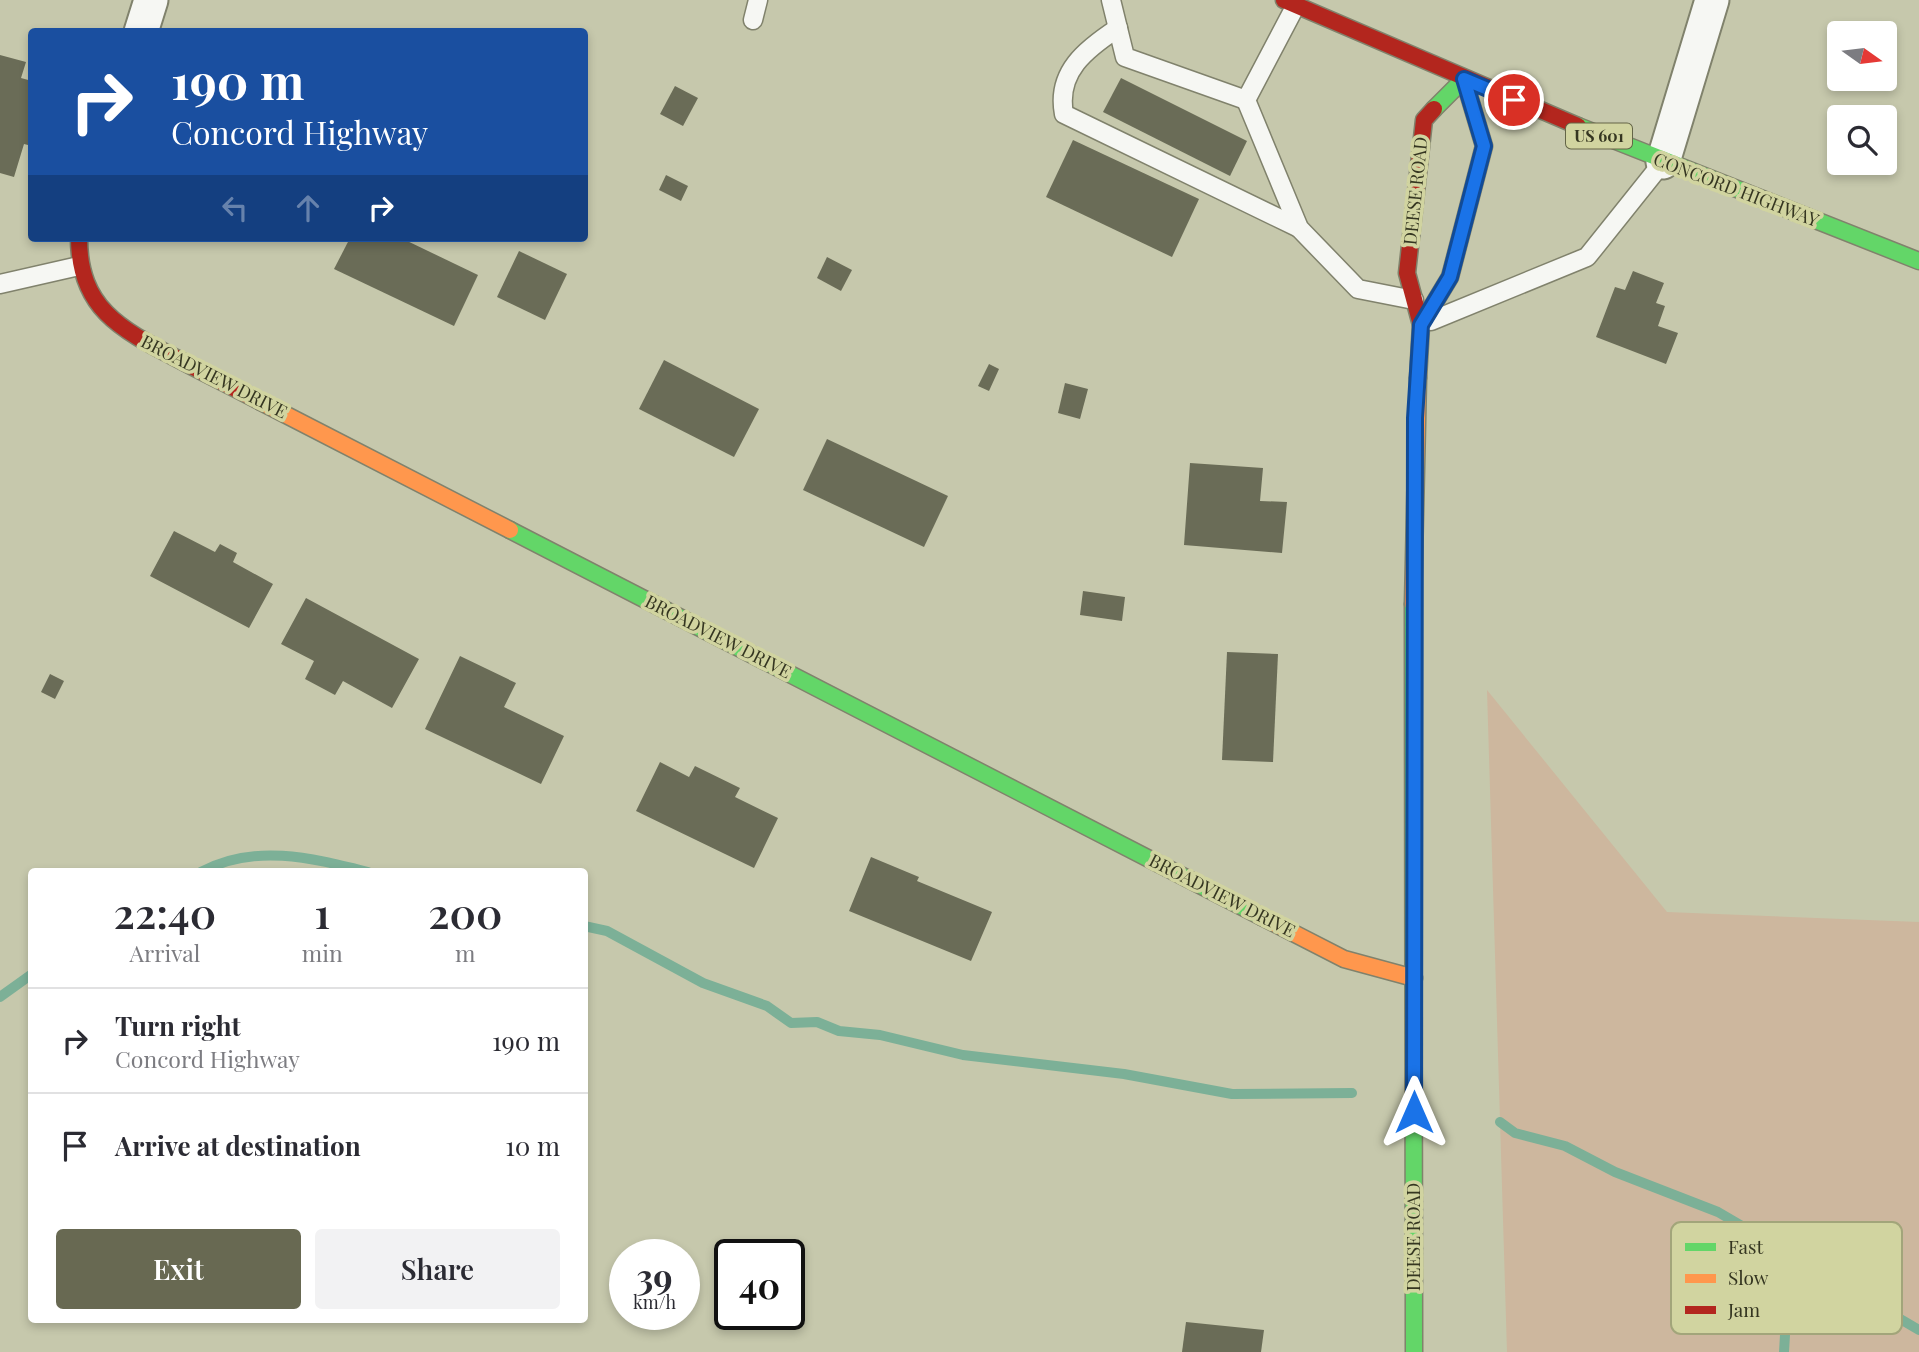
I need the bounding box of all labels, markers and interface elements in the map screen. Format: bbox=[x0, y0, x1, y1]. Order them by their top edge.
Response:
north arrow bbox=[1827, 21, 1897, 91]
map controls bbox=[1827, 21, 1897, 175]
text: 190 m bbox=[171, 47, 304, 112]
icon: right bbox=[56, 56, 147, 147]
pin bbox=[1484, 70, 1544, 130]
icon: arrive bbox=[1495, 81, 1533, 119]
button: search bbox=[1827, 105, 1897, 175]
text: Concord Highway bbox=[171, 110, 428, 153]
road number: US 601 bbox=[1566, 124, 1632, 148]
street label: DEESE ROAD bbox=[1397, 136, 1433, 246]
street label: CONCORD HIGHWAY bbox=[1650, 146, 1823, 232]
icon: left bbox=[216, 189, 254, 227]
icon: ahead bbox=[289, 189, 327, 227]
icon: right bbox=[362, 189, 400, 227]
street label: BROADVIEW DRIVE bbox=[137, 329, 292, 423]
street label: BROADVIEW DRIVE bbox=[641, 589, 796, 683]
street label: BROADVIEW DRIVE bbox=[1145, 848, 1300, 942]
text: 22:40 bbox=[114, 884, 216, 940]
text: 1 bbox=[314, 884, 330, 940]
text: 200 bbox=[428, 884, 502, 940]
text: Arrival bbox=[129, 937, 200, 968]
text: min bbox=[302, 937, 343, 968]
text: m bbox=[455, 937, 476, 968]
text: Turn right bbox=[115, 1008, 241, 1043]
icon: right bbox=[56, 1022, 94, 1060]
text: 190 m bbox=[492, 1023, 560, 1058]
text: Concord Highway bbox=[115, 1043, 300, 1074]
position arrow bbox=[1377, 1075, 1451, 1149]
icon: arrive bbox=[56, 1127, 94, 1165]
text: Arrive at destination bbox=[115, 1128, 361, 1163]
text: 10 m bbox=[505, 1128, 560, 1163]
street label: DEESE ROAD bbox=[1401, 1183, 1425, 1291]
legend bbox=[1671, 1222, 1902, 1334]
button: Exit bbox=[56, 1229, 301, 1309]
button: Share bbox=[315, 1229, 560, 1309]
text: Fast bbox=[1728, 1233, 1764, 1259]
speed limit sign: 40 bbox=[714, 1239, 805, 1330]
text: 39 bbox=[636, 1252, 673, 1299]
text: Slow bbox=[1728, 1264, 1769, 1290]
text: km/h bbox=[633, 1290, 676, 1314]
text: Jam bbox=[1727, 1296, 1760, 1322]

